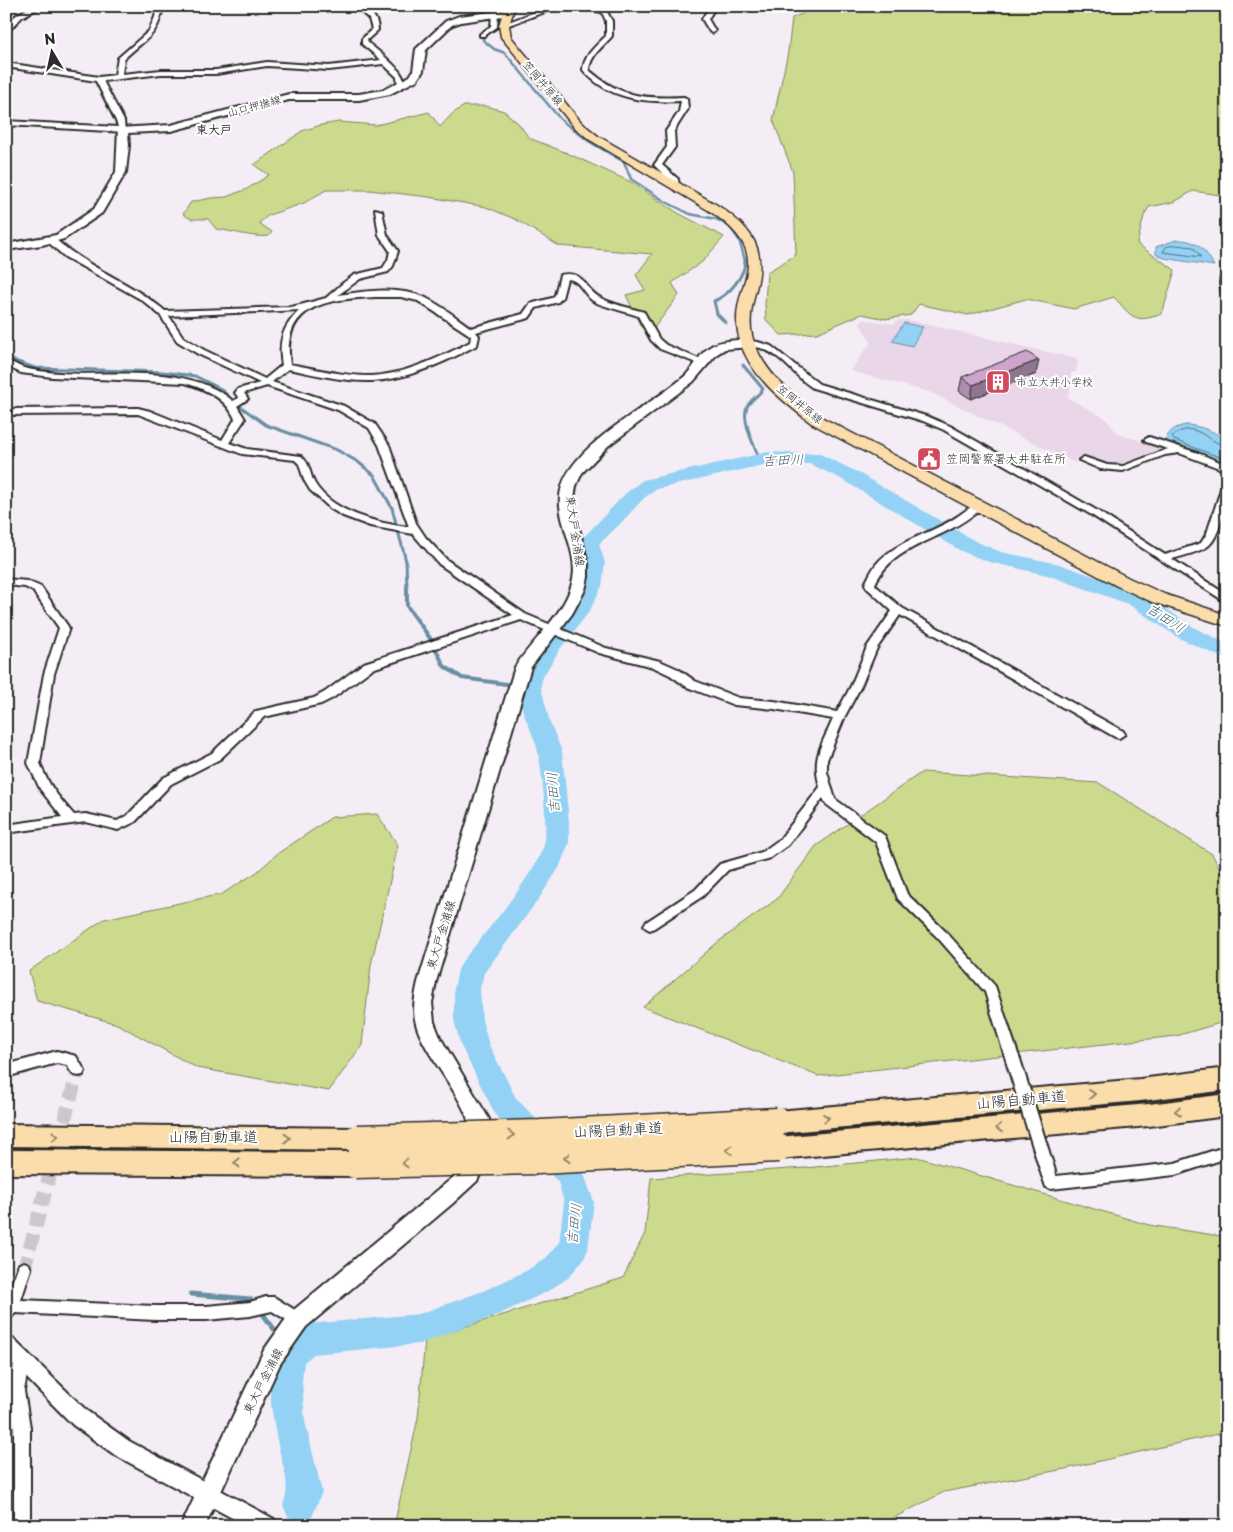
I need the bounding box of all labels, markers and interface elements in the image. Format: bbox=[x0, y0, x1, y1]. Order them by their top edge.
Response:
text: N bbox=[43, 27, 57, 50]
north arrow bbox=[28, 28, 78, 78]
street label: 笠岡井原線 bbox=[519, 56, 568, 109]
street label: 山口押撫線 bbox=[225, 90, 283, 121]
district label: 東大戸 bbox=[196, 120, 232, 138]
building icon: 市立大井小学校 bbox=[985, 369, 1011, 395]
place label: 市立大井小学校 bbox=[1016, 373, 1093, 390]
street label: 笠岡井原線 bbox=[774, 380, 827, 428]
public building icon: 笠岡警察署大井駐在所 bbox=[916, 446, 942, 472]
water label: 吉田川 bbox=[761, 448, 804, 471]
place label: 笠岡警察署大井駐在所 bbox=[946, 449, 1066, 467]
street label: 東大戸金浦線 bbox=[562, 494, 590, 568]
water label: 吉田川 bbox=[1143, 597, 1190, 638]
water label: 吉田川 bbox=[541, 771, 564, 815]
street label: 東大戸金浦線 bbox=[421, 898, 459, 972]
street label: 山陽自動車道 bbox=[975, 1083, 1067, 1114]
one-way arrow bbox=[1088, 1089, 1096, 1100]
one-way arrow bbox=[1174, 1105, 1182, 1116]
one-way arrow bbox=[822, 1113, 830, 1124]
street label: 山陽自動車道 bbox=[572, 1115, 663, 1142]
one-way arrow bbox=[995, 1122, 1003, 1133]
street label: 山陽自動車道 bbox=[168, 1124, 258, 1147]
one-way arrow bbox=[507, 1129, 515, 1140]
one-way arrow bbox=[52, 1131, 59, 1141]
one-way arrow bbox=[284, 1133, 292, 1143]
one-way arrow bbox=[725, 1144, 733, 1155]
one-way arrow bbox=[563, 1152, 571, 1163]
one-way arrow bbox=[400, 1157, 408, 1168]
one-way arrow bbox=[232, 1158, 240, 1168]
water label: 吉田川 bbox=[561, 1202, 586, 1246]
street label: 東大戸金浦線 bbox=[238, 1344, 286, 1417]

